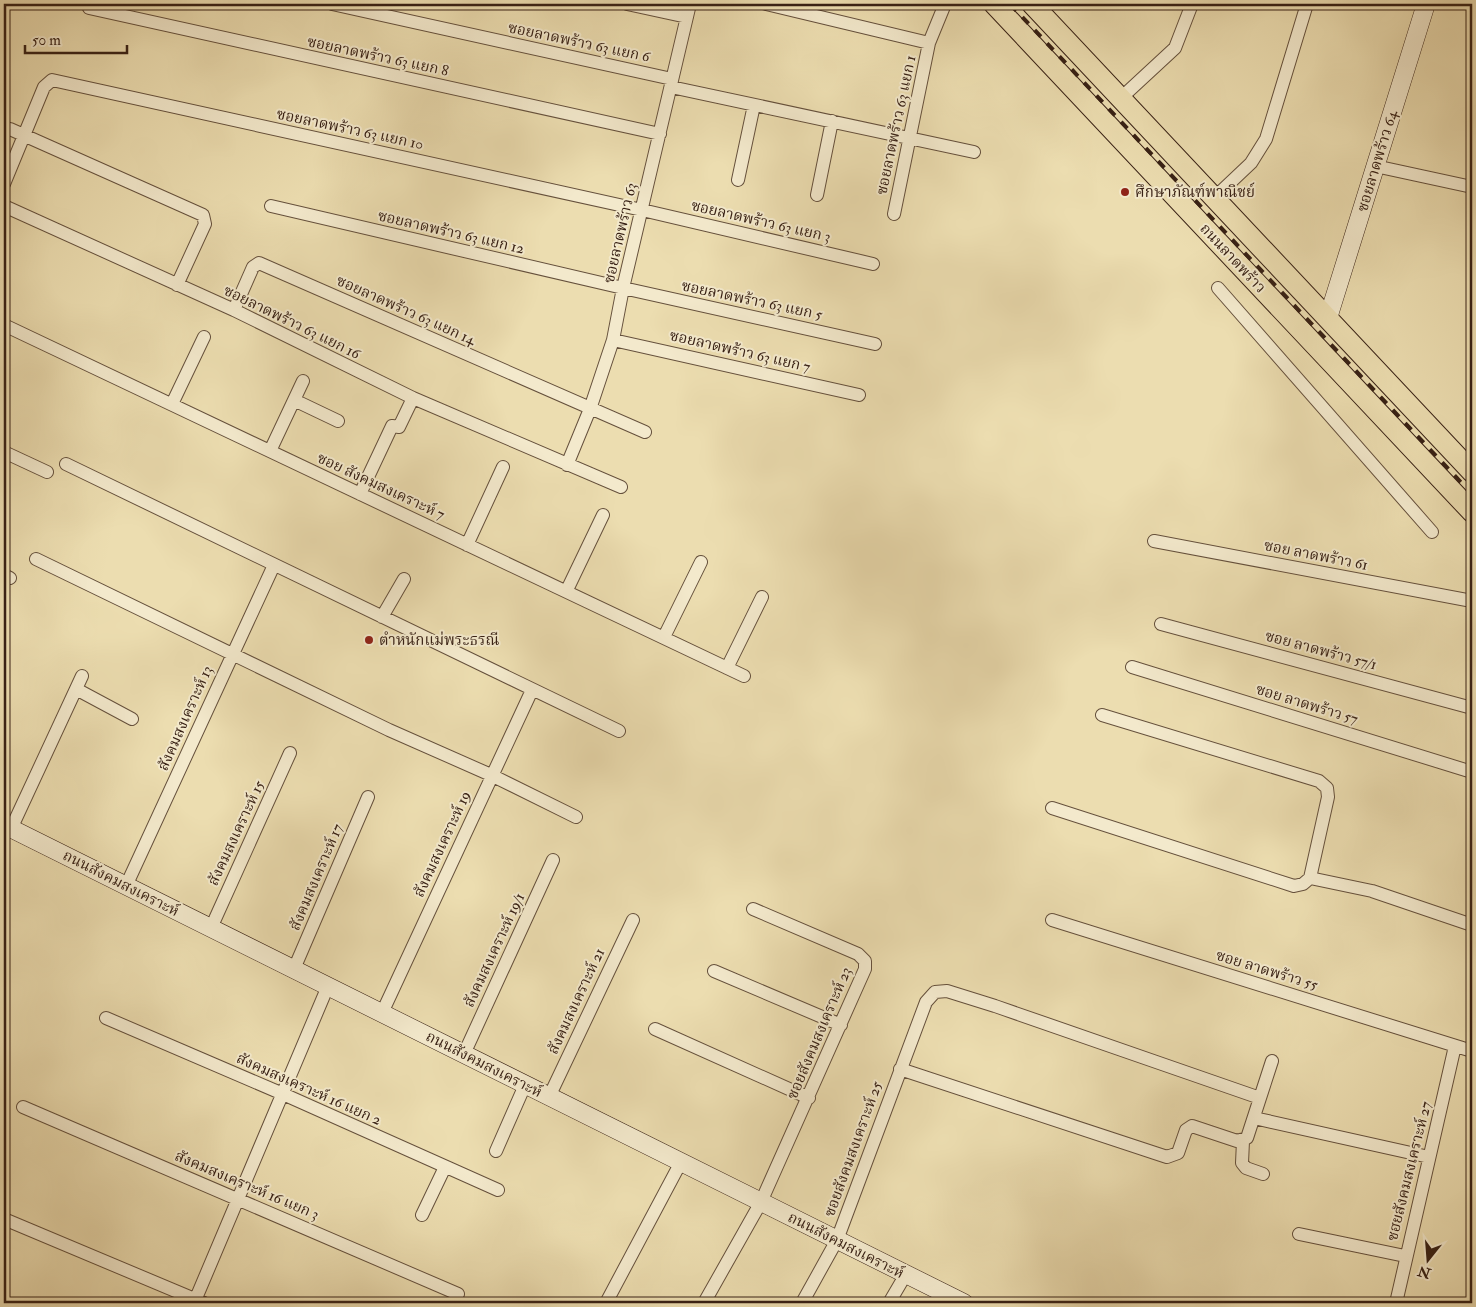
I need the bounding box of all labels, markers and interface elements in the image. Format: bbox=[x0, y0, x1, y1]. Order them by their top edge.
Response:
street label: ซอยลาดพร้าว 63 แยก 6 bbox=[506, 18, 653, 67]
scale bar bbox=[25, 22, 128, 54]
text: 50 m bbox=[32, 31, 61, 50]
street label: ซอยลาดพร้าว 63 แยก 8 bbox=[306, 32, 450, 81]
street label: ซอยลาดพร้าว 63 แยก 1 bbox=[872, 54, 921, 197]
street label: ซอยลาดพร้าว 63 แยก 10 bbox=[275, 105, 425, 154]
street label: ซอยลาดพร้าว 64 bbox=[1353, 107, 1402, 214]
street label: ซอยลาดพร้าว 63 bbox=[600, 181, 641, 285]
place label: ศึกษาภัณฑ์พาณิชย์ bbox=[1135, 182, 1255, 202]
marker: ศึกษาภัณฑ์พาณิชย์ bbox=[1119, 186, 1131, 198]
street label: ซอยลาดพร้าว 63 แยก 3 bbox=[689, 196, 832, 247]
street label: ซอยลาดพร้าว 63 แยก 12 bbox=[376, 206, 526, 259]
street label: ถนนลาดพร้าว bbox=[1196, 220, 1270, 297]
street label: ซอยลาดพร้าว 63 แยก 14 bbox=[333, 271, 479, 350]
street label: ซอยลาดพร้าว 63 แยก 5 bbox=[680, 276, 824, 325]
street label: ซอยลาดพร้าว 63 แยก 16 bbox=[220, 281, 364, 364]
street label: ซอยลาดพร้าว 63 แยก 7 bbox=[668, 326, 812, 377]
street label: ซอย สังคมสงเคราะห์ 7 bbox=[314, 448, 448, 524]
street label: ซอย ลาดพร้าว 61 bbox=[1262, 536, 1369, 575]
street label: ซอย ลาดพร้าว 57/1 bbox=[1263, 626, 1379, 675]
place label: ตำหนักแม่พระธรณี bbox=[379, 631, 500, 650]
marker: ตำหนักแม่พระธรณี bbox=[363, 634, 375, 646]
street label: สังคมสงเคราะห์ 13 bbox=[153, 662, 217, 774]
street label: ซอย ลาดพร้าว 57 bbox=[1253, 680, 1360, 729]
street label: สังคมสงเคราะห์ 15 bbox=[203, 777, 269, 889]
street label: สังคมสงเคราะห์ 19 bbox=[409, 788, 475, 900]
street label: สังคมสงเคราะห์ 17 bbox=[284, 820, 348, 933]
street label: ถนนสังคมสงเคราะห์ bbox=[60, 845, 183, 921]
street label: สังคมสงเคราะห์ 19/1 bbox=[459, 890, 529, 1010]
street label: สังคมสงเคราะห์ 21 bbox=[543, 945, 609, 1057]
street label: ซอย ลาดพร้าว 55 bbox=[1214, 946, 1321, 995]
street label: ซอยสังคมสงเคราะห์ 23 bbox=[782, 964, 856, 1102]
street label: ถนนสังคมสงเคราะห์ bbox=[423, 1026, 546, 1102]
street label: สังคมสงเคราะห์ 16 แยก 2 bbox=[233, 1048, 385, 1130]
street label: ซอยสังคมสงเคราะห์ 25 bbox=[819, 1078, 887, 1220]
street label: ซฮยสังคมสงเคราะห์ 27 bbox=[1382, 1099, 1436, 1243]
street label: สังคมสงเคราะห์ 16 แยก 3 bbox=[172, 1146, 322, 1224]
street label: ถนนสังคมสงเคราะห์ bbox=[785, 1207, 908, 1283]
north arrow bbox=[1404, 1234, 1454, 1284]
text: N bbox=[1415, 1262, 1434, 1282]

